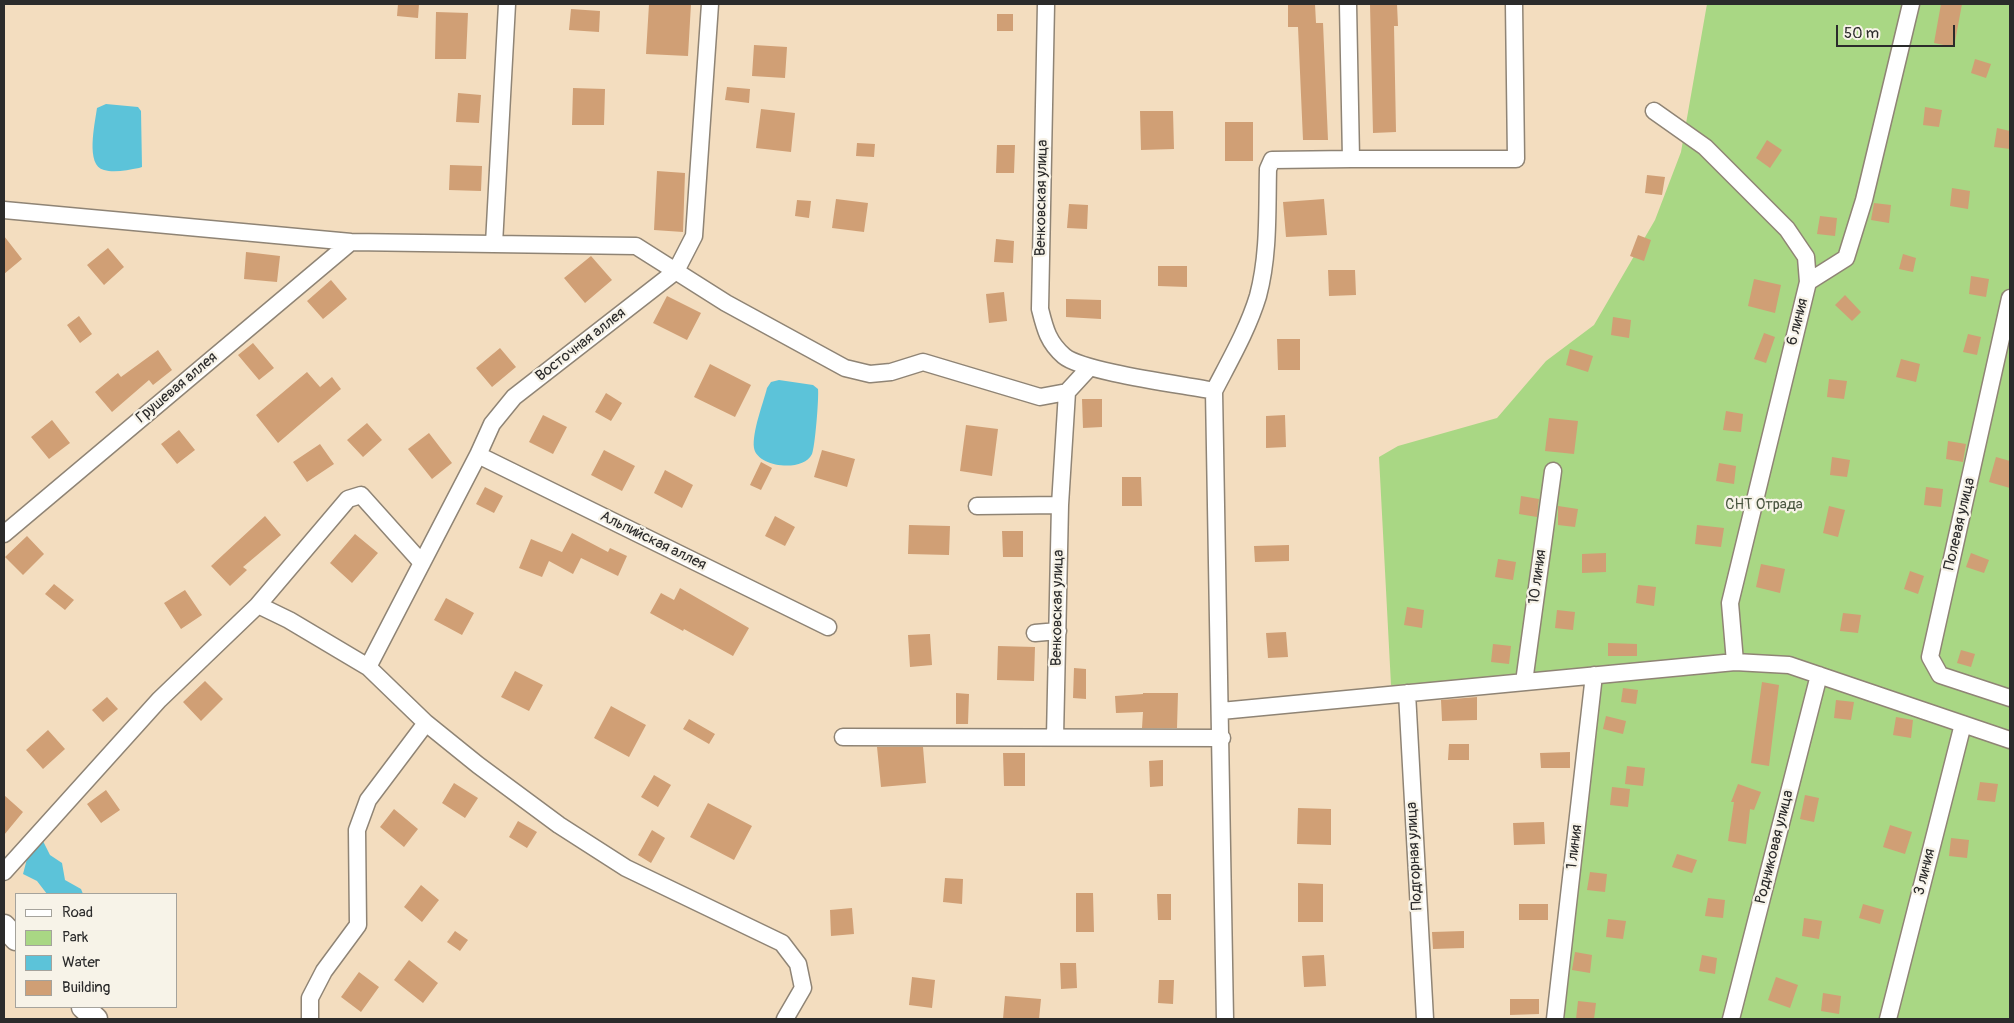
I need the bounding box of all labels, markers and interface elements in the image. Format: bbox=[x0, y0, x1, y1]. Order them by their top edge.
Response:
scale bar bbox=[1839, 15, 1958, 47]
text: 50 m bbox=[1844, 24, 1879, 43]
street label: Венковская улица bbox=[1032, 140, 1052, 256]
street label: 6 линия bbox=[1783, 297, 1813, 347]
street label: Восточная аллея bbox=[533, 304, 629, 386]
street label: Грушевая аллея bbox=[133, 349, 221, 427]
street label: Полевая улица bbox=[1941, 476, 1979, 572]
park label: СНТ Отрада bbox=[1725, 496, 1803, 514]
street label: Альпийская аллея bbox=[597, 508, 709, 574]
street label: 10 линия bbox=[1525, 548, 1551, 606]
street label: Венковская улица bbox=[1048, 550, 1068, 666]
street label: Родниковая улица bbox=[1752, 788, 1798, 906]
street label: Подгорная улица bbox=[1403, 801, 1427, 911]
street label: 1 линия bbox=[1563, 824, 1587, 870]
street label: 3 линия bbox=[1911, 847, 1939, 897]
legend bbox=[15, 893, 178, 1008]
text: Road bbox=[62, 903, 93, 922]
text: Park bbox=[62, 928, 88, 947]
text: Water bbox=[62, 953, 100, 972]
text: Building bbox=[62, 978, 110, 997]

